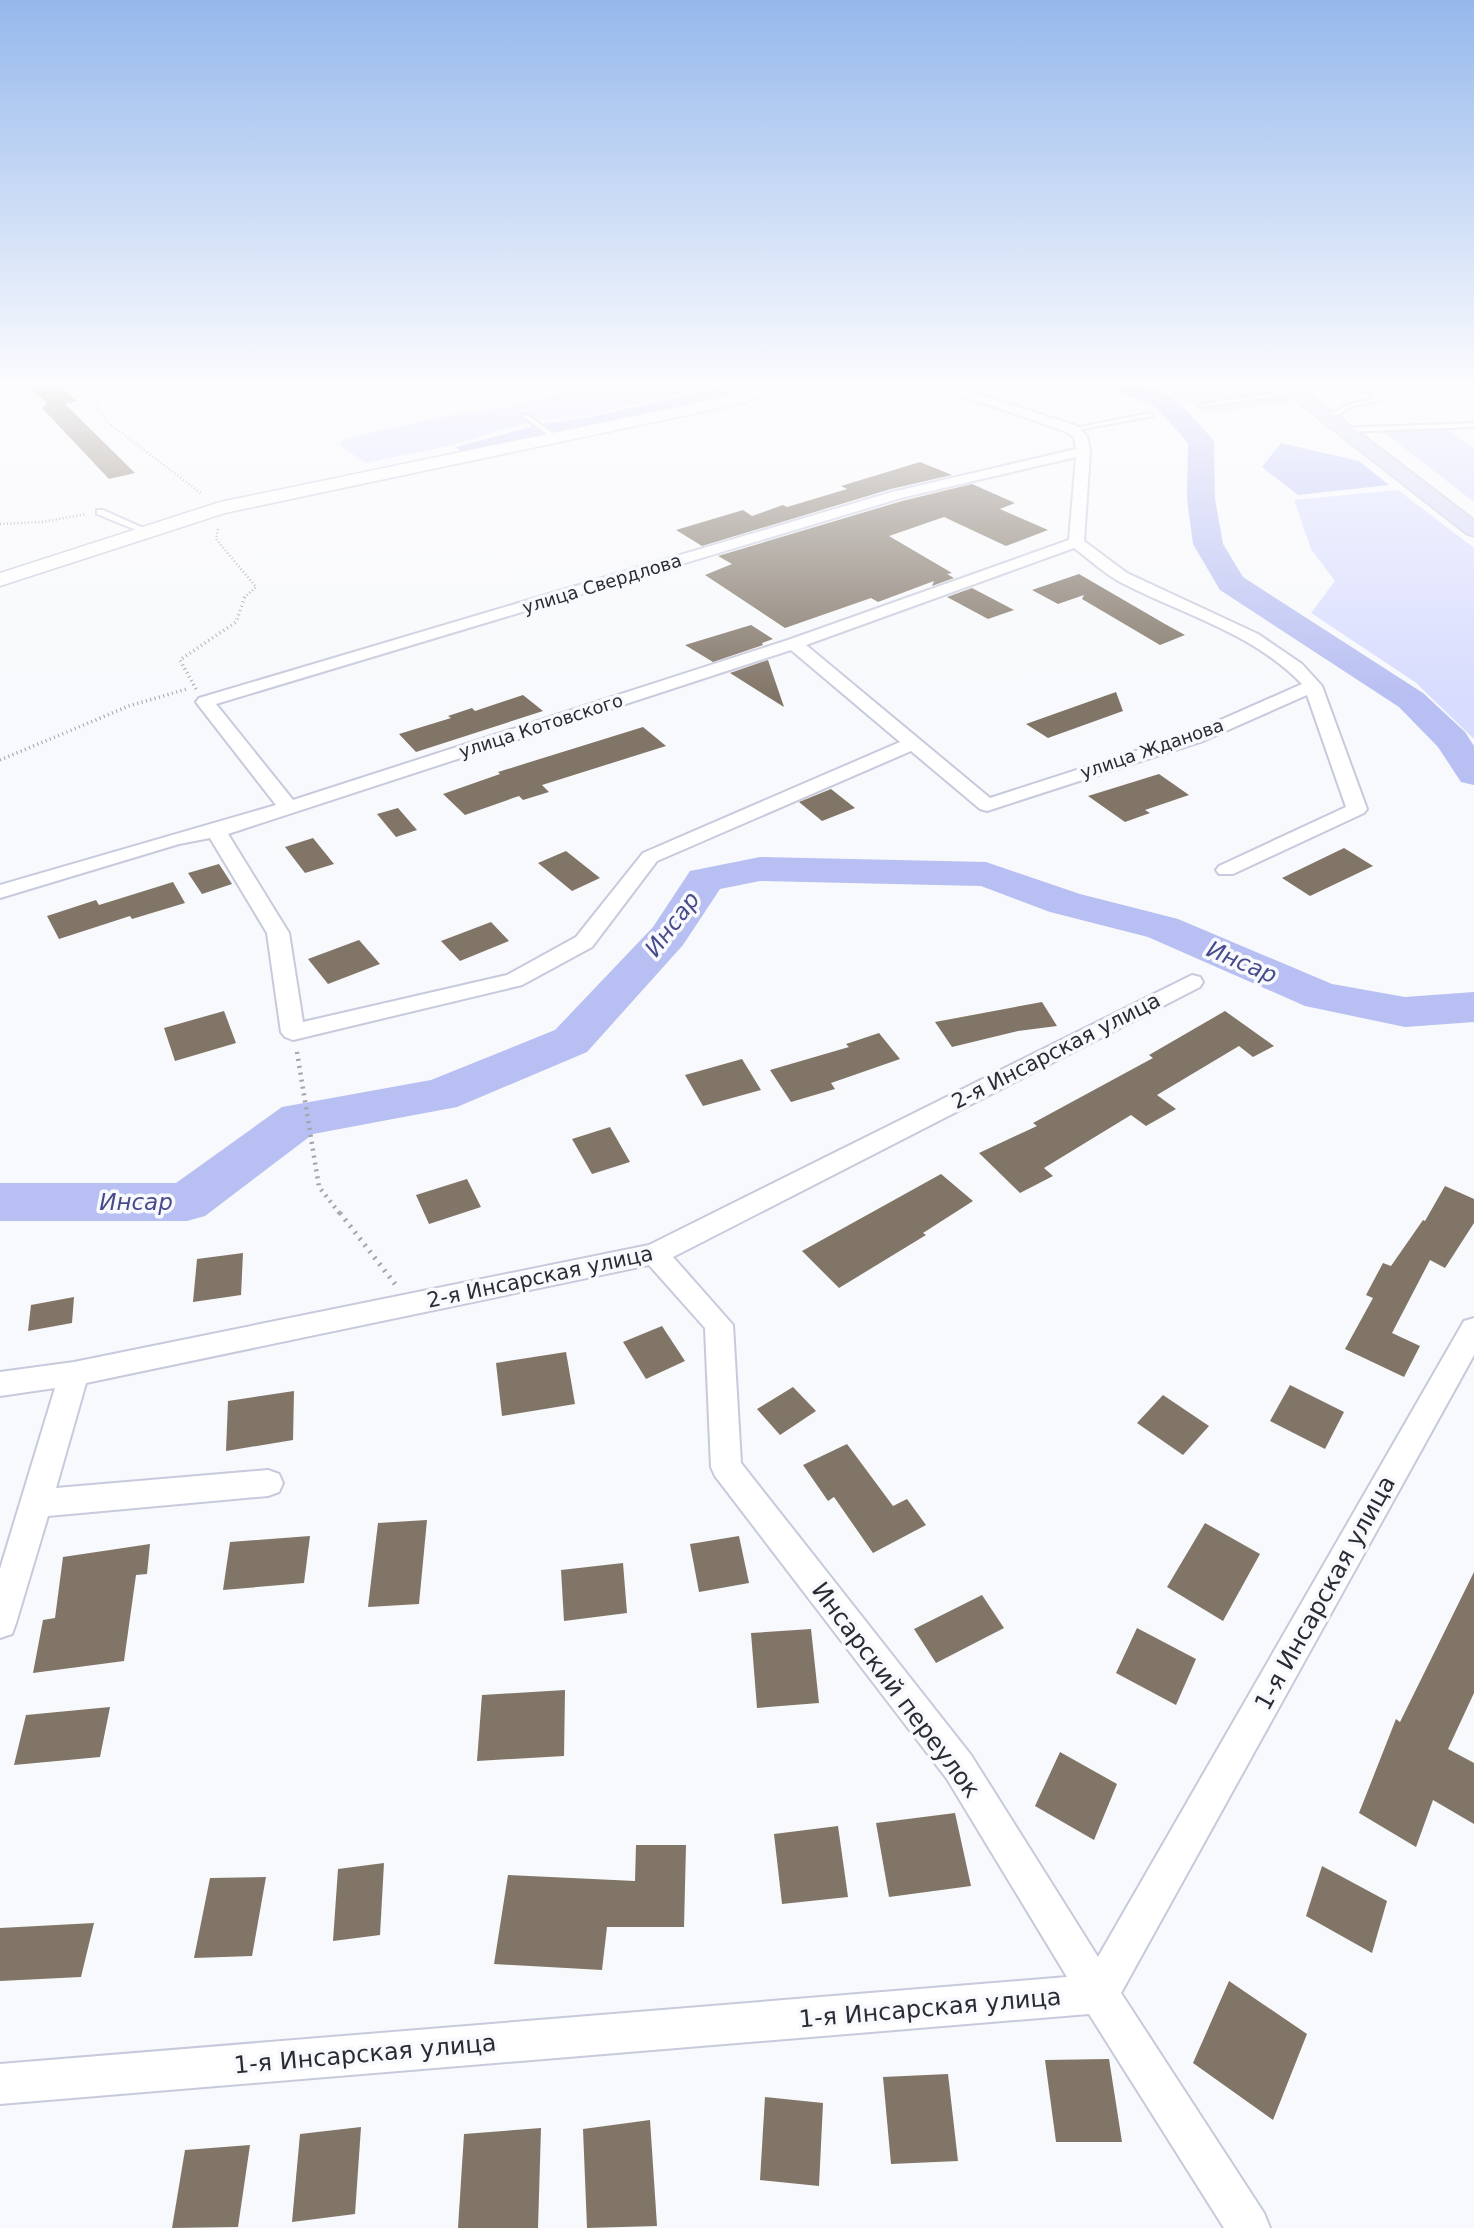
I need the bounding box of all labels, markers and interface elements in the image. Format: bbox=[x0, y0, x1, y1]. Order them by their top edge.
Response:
street label: улица Свердлова bbox=[520, 549, 684, 618]
street label: улица Котовского bbox=[456, 689, 625, 762]
street label: улица Жданова bbox=[1077, 714, 1226, 783]
water label: Инсар bbox=[639, 887, 705, 961]
water label: Инсар bbox=[1203, 936, 1281, 988]
street label: 2-я Инсарская улица bbox=[948, 988, 1164, 1114]
water label: Инсар bbox=[99, 1189, 173, 1215]
street label: 2-я Инсарская улица bbox=[425, 1241, 655, 1313]
street label: 1-я Инсарская улица bbox=[1249, 1471, 1401, 1715]
street label: Инсарский переулок bbox=[806, 1577, 986, 1803]
street label: 1-я Инсарская улица bbox=[798, 1983, 1062, 2033]
street label: 1-я Инсарская улица bbox=[233, 2029, 497, 2079]

